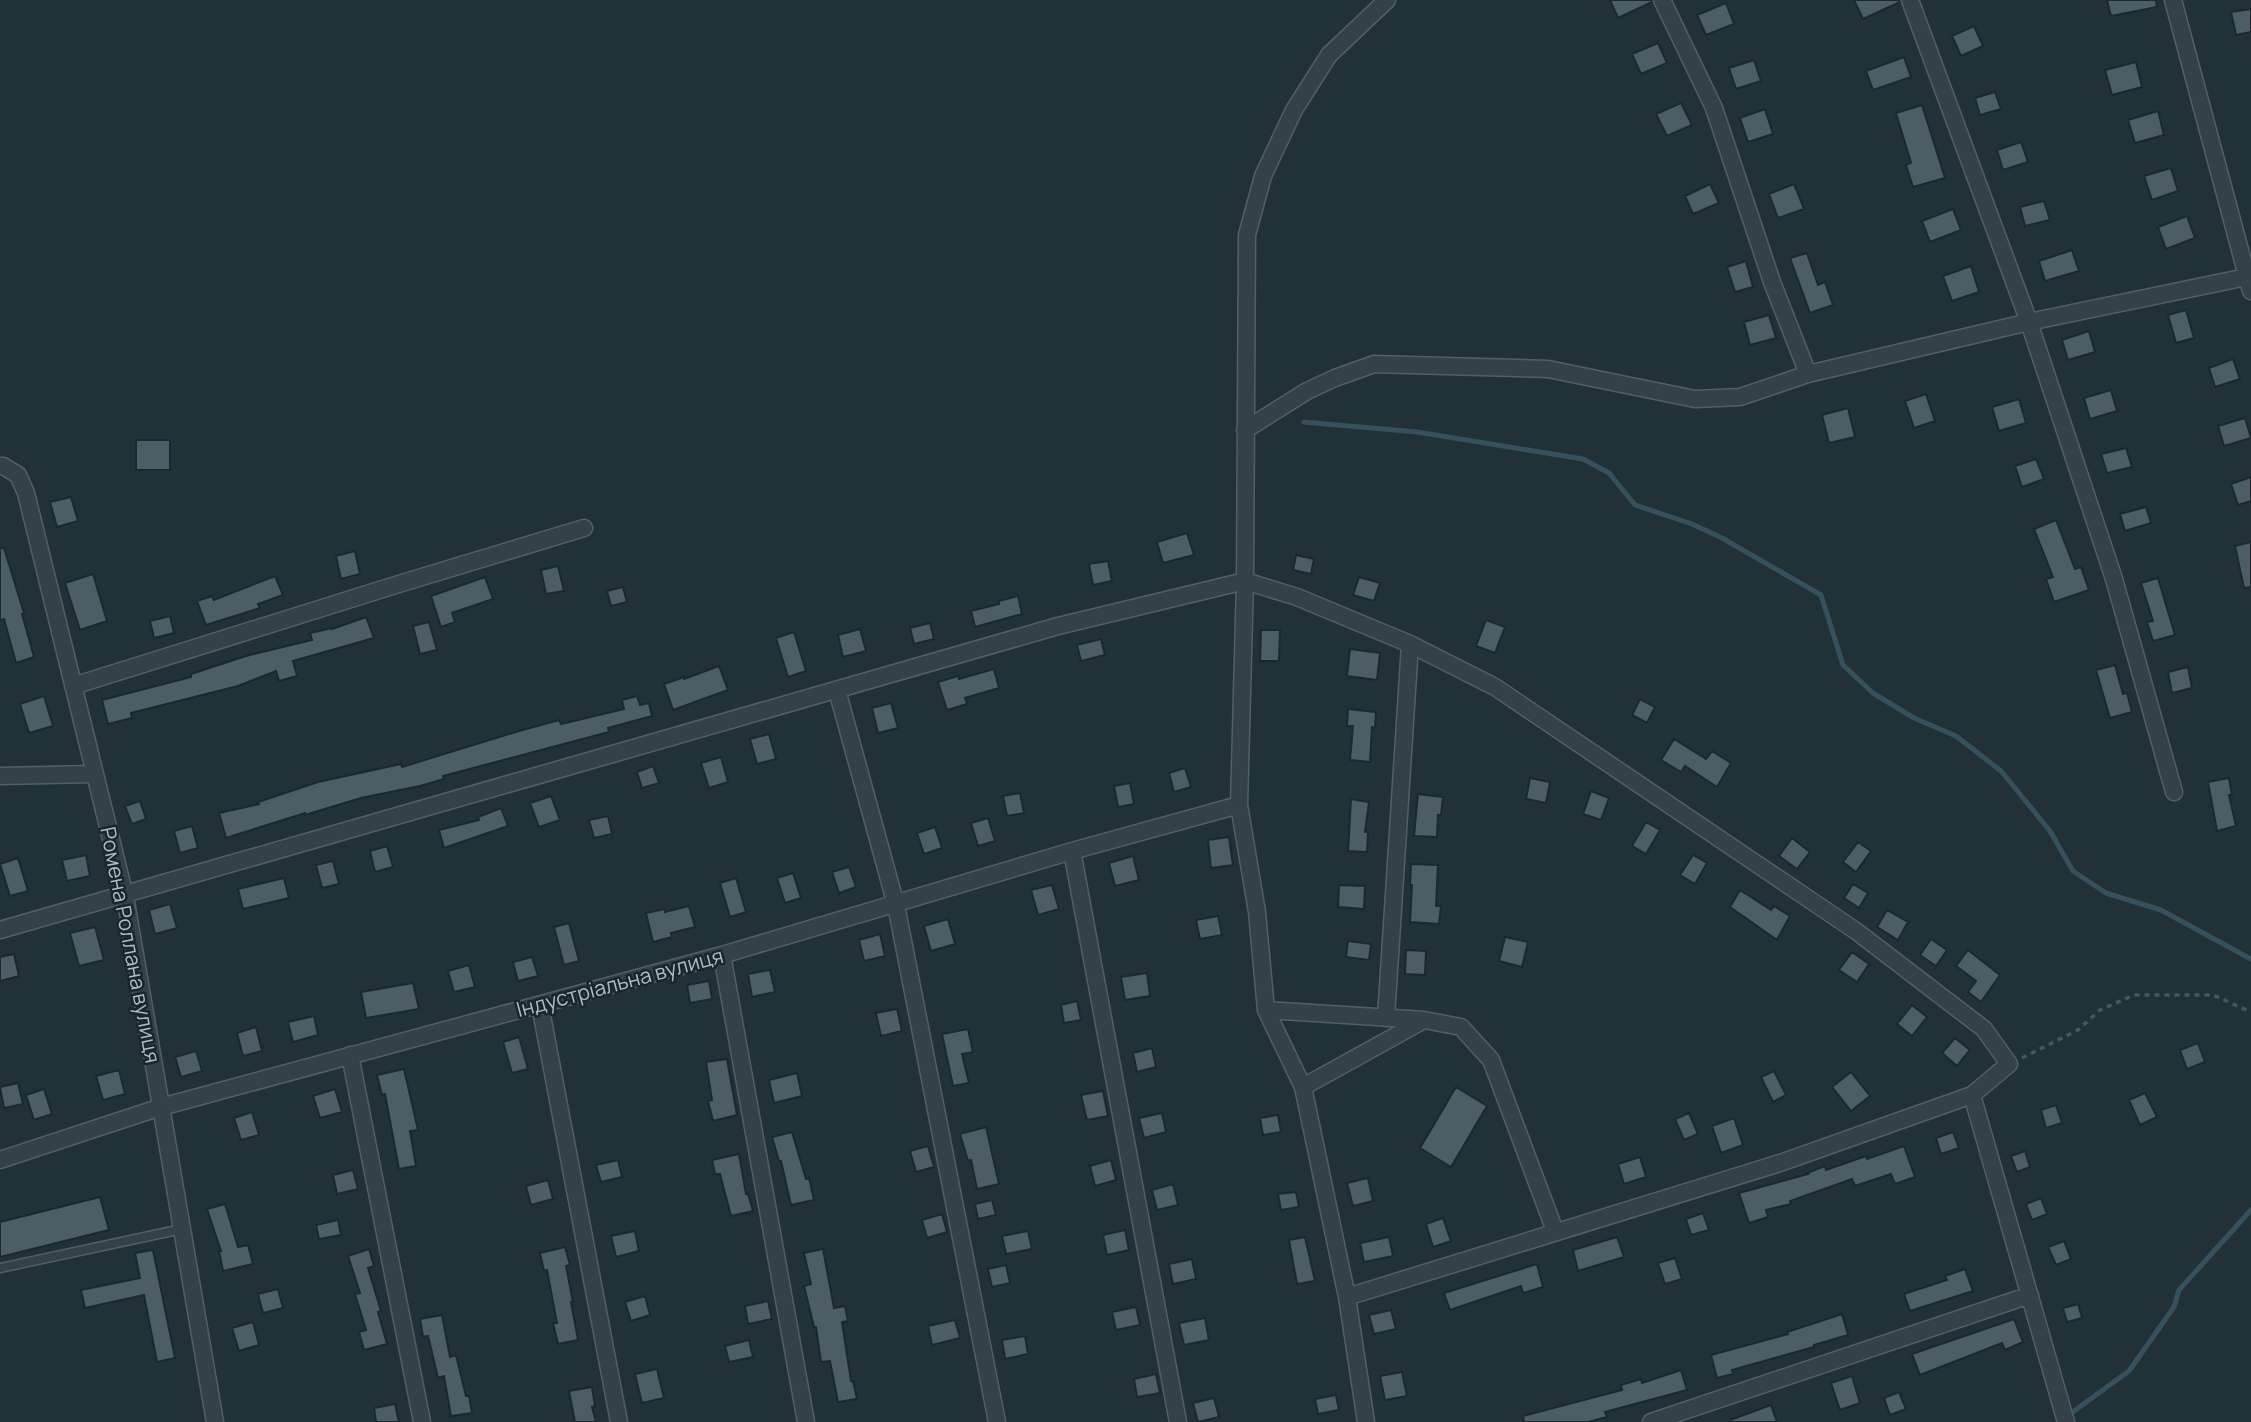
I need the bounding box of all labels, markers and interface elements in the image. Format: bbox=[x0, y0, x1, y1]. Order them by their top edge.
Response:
street label: Ромена Роллана вулиця bbox=[94, 824, 168, 1065]
street label: Індустріальна вулиця bbox=[513, 941, 726, 1023]

